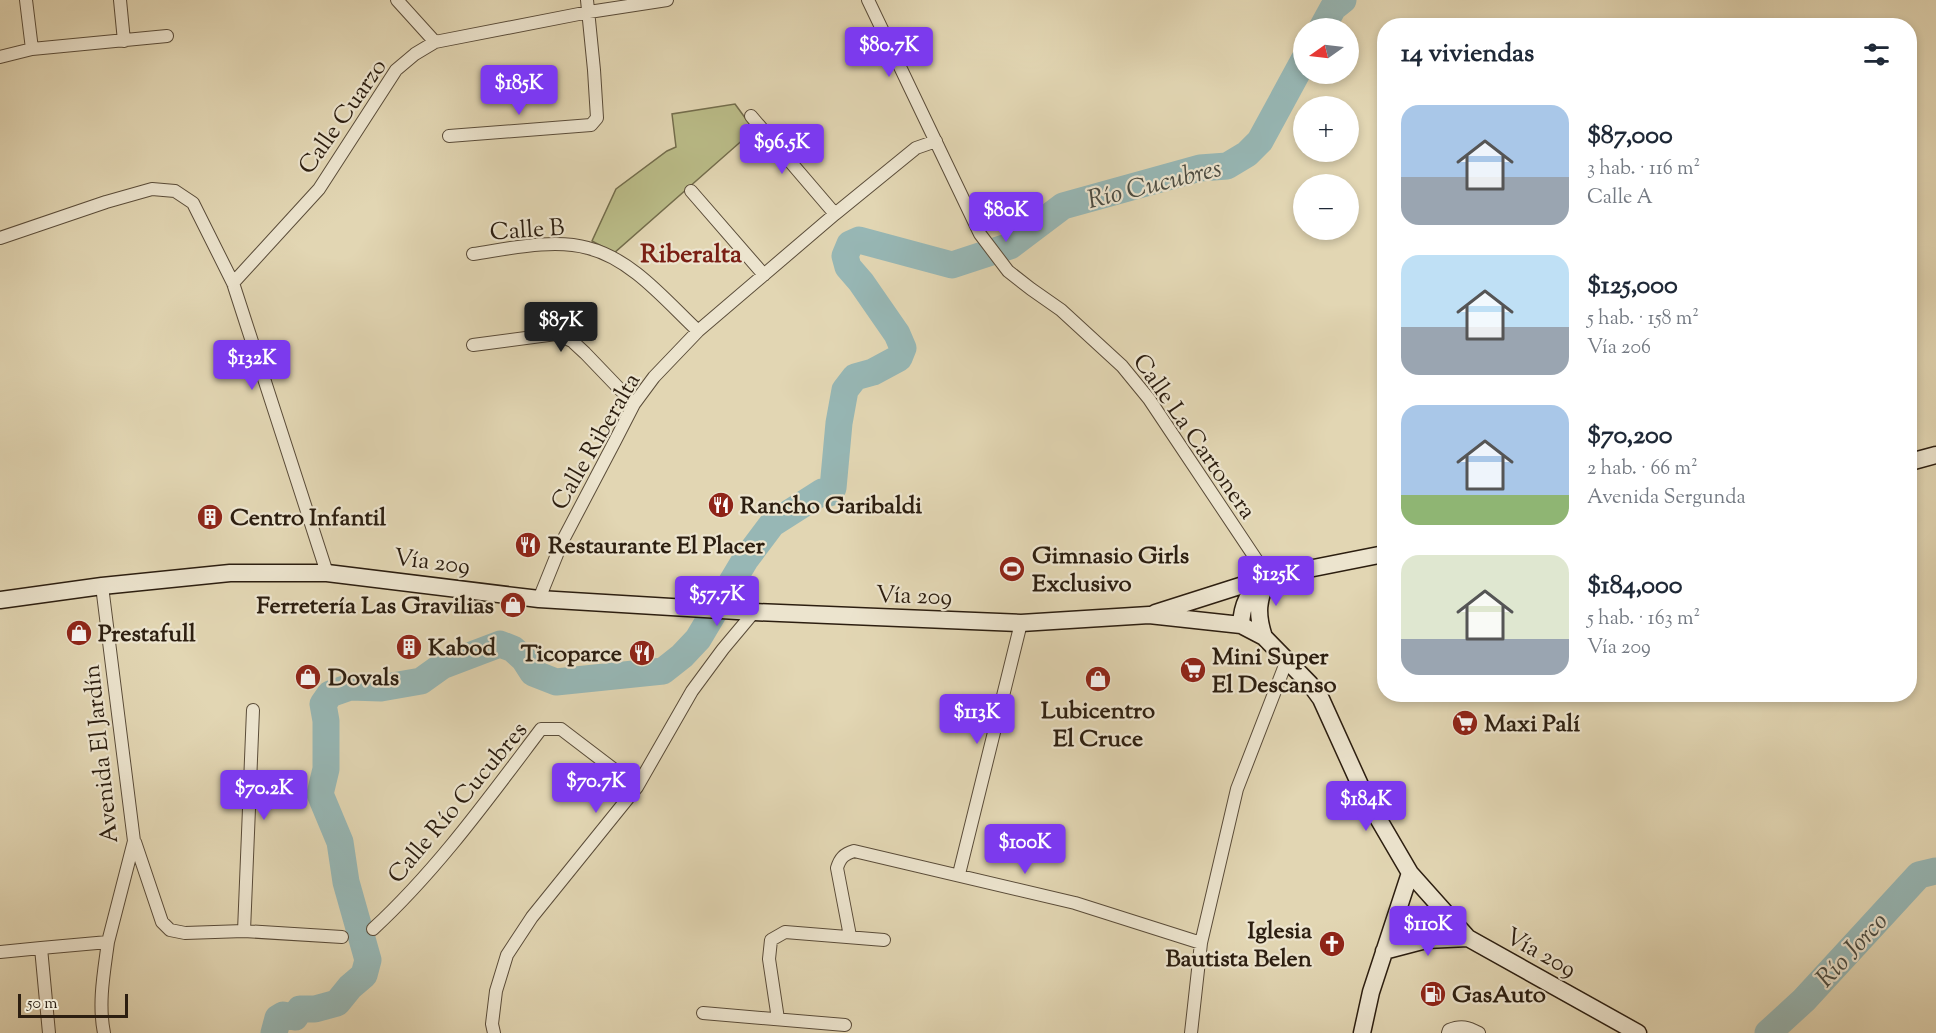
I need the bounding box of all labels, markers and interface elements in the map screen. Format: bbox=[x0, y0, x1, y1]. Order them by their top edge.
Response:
north arrow bbox=[1293, 18, 1359, 84]
map controls bbox=[1293, 18, 1359, 240]
pin: $80.7K bbox=[840, 27, 938, 78]
text: $80.7K bbox=[859, 32, 919, 61]
text: 14 viviendas bbox=[1401, 36, 1534, 73]
icon: filters bbox=[1860, 38, 1893, 71]
street label: Calle Cuarzo bbox=[291, 52, 396, 182]
pin: $185K bbox=[477, 65, 561, 116]
text: $185K bbox=[495, 70, 543, 99]
button: + bbox=[1293, 96, 1359, 162]
text: $87,000 bbox=[1587, 118, 1673, 155]
pin: $96.5K bbox=[733, 124, 831, 175]
text: $96.5K bbox=[754, 129, 810, 158]
icon: home bbox=[1449, 129, 1521, 201]
water label: Río Cucubres bbox=[1084, 151, 1225, 220]
text: 3 hab. · 116 m² bbox=[1587, 155, 1700, 184]
button: − bbox=[1293, 174, 1359, 240]
text: Calle A bbox=[1587, 184, 1653, 213]
pin: $80K bbox=[970, 192, 1042, 243]
text: $80K bbox=[983, 197, 1029, 226]
street label: Calle B bbox=[489, 211, 566, 251]
district label: Riberalta bbox=[640, 237, 742, 274]
text: $125,000 bbox=[1587, 268, 1678, 305]
icon: home bbox=[1449, 279, 1521, 351]
pin: $87K bbox=[525, 302, 597, 353]
text: 5 hab. · 158 m² bbox=[1587, 305, 1699, 334]
text: $87K bbox=[538, 307, 584, 336]
text: Vía 206 bbox=[1587, 334, 1651, 363]
pin: $132K bbox=[210, 340, 294, 391]
text: $132K bbox=[227, 345, 277, 374]
street label: Calle La Cartonera bbox=[1123, 347, 1263, 527]
street label: Calle Riberalta bbox=[544, 367, 650, 517]
text: $70,200 bbox=[1587, 418, 1673, 455]
icon: home bbox=[1449, 429, 1521, 501]
text: 2 hab. · 66 m² bbox=[1587, 455, 1698, 484]
text: Avenida Sergunda bbox=[1587, 484, 1746, 513]
restaurant icon: Rancho Garibaldi bbox=[706, 490, 736, 520]
place label: Rancho Garibaldi bbox=[740, 490, 922, 524]
building icon: Centro Infantil bbox=[195, 502, 225, 532]
place label: Centro Infantil bbox=[230, 502, 387, 536]
restaurant icon: Restaurante El Placer bbox=[513, 530, 543, 560]
place label: Restaurante El Placer bbox=[548, 530, 766, 564]
place label: Gimnasio Girls Exclusivo bbox=[1032, 540, 1189, 602]
street label: Vía 209 bbox=[392, 541, 472, 585]
sports icon: Gimnasio Girls Exclusivo bbox=[997, 554, 1027, 584]
pin: $125K bbox=[1234, 556, 1318, 607]
text: $125K bbox=[1252, 561, 1300, 590]
text: $184,000 bbox=[1587, 568, 1683, 605]
pin: $57.7K bbox=[668, 576, 766, 627]
street label: Vía 209 bbox=[875, 579, 953, 615]
icon: home bbox=[1449, 579, 1521, 651]
text: $57.7K bbox=[689, 581, 745, 610]
place label: Ferretería Las Gravilias bbox=[257, 590, 494, 624]
shop icon: Ferretería Las Gravilias bbox=[498, 590, 528, 620]
text: 5 hab. · 163 m² bbox=[1587, 605, 1700, 634]
shop icon: Prestafull bbox=[64, 618, 94, 648]
place label: Prestafull bbox=[98, 618, 196, 652]
building icon: Kabod bbox=[394, 632, 424, 662]
place label: Kabod bbox=[428, 632, 496, 666]
text: Vía 209 bbox=[1587, 634, 1651, 663]
place label: Ticoparce bbox=[521, 638, 622, 672]
restaurant icon: Ticoparce bbox=[627, 638, 657, 668]
place label: Mini Super El Descanso bbox=[1212, 641, 1337, 703]
supermarket icon: Mini Super El Descanso bbox=[1178, 655, 1208, 685]
shop icon: Dovals bbox=[293, 662, 323, 692]
place label: Dovals bbox=[328, 662, 399, 696]
street label: Avenida El Jardín bbox=[76, 663, 128, 845]
shop icon: Lubicentro El Cruce bbox=[1083, 664, 1113, 694]
pin: $113K bbox=[935, 694, 1019, 745]
place label: Lubicentro El Cruce bbox=[1041, 695, 1155, 757]
text: $113K bbox=[954, 699, 1000, 728]
supermarket icon: Maxi Palí bbox=[1450, 708, 1480, 738]
place label: Maxi Palí bbox=[1484, 708, 1580, 742]
street label: Calle Río Cucubres bbox=[381, 715, 536, 891]
pin: $70.7K bbox=[547, 763, 645, 814]
text: $70.7K bbox=[566, 768, 626, 797]
pin: $70.2K bbox=[215, 770, 313, 821]
text: $70.2K bbox=[234, 775, 294, 804]
pin: $184K bbox=[1324, 781, 1408, 832]
text: $184K bbox=[1340, 786, 1392, 815]
pin: $100K bbox=[983, 824, 1067, 875]
text: $100K bbox=[999, 829, 1051, 858]
water label: Río Jorco bbox=[1808, 905, 1897, 997]
pin: $110K bbox=[1386, 906, 1470, 957]
text: $110K bbox=[1403, 911, 1453, 940]
place label: Iglesia Bautista Belen bbox=[1165, 915, 1313, 977]
street label: Vía 209 bbox=[1498, 920, 1582, 987]
church icon: Iglesia Bautista Belen bbox=[1317, 929, 1347, 959]
fuel station icon: GasAuto bbox=[1418, 979, 1448, 1009]
place label: GasAuto bbox=[1452, 979, 1546, 1013]
scale bar bbox=[18, 991, 128, 1018]
text: 50 m bbox=[27, 993, 58, 1016]

